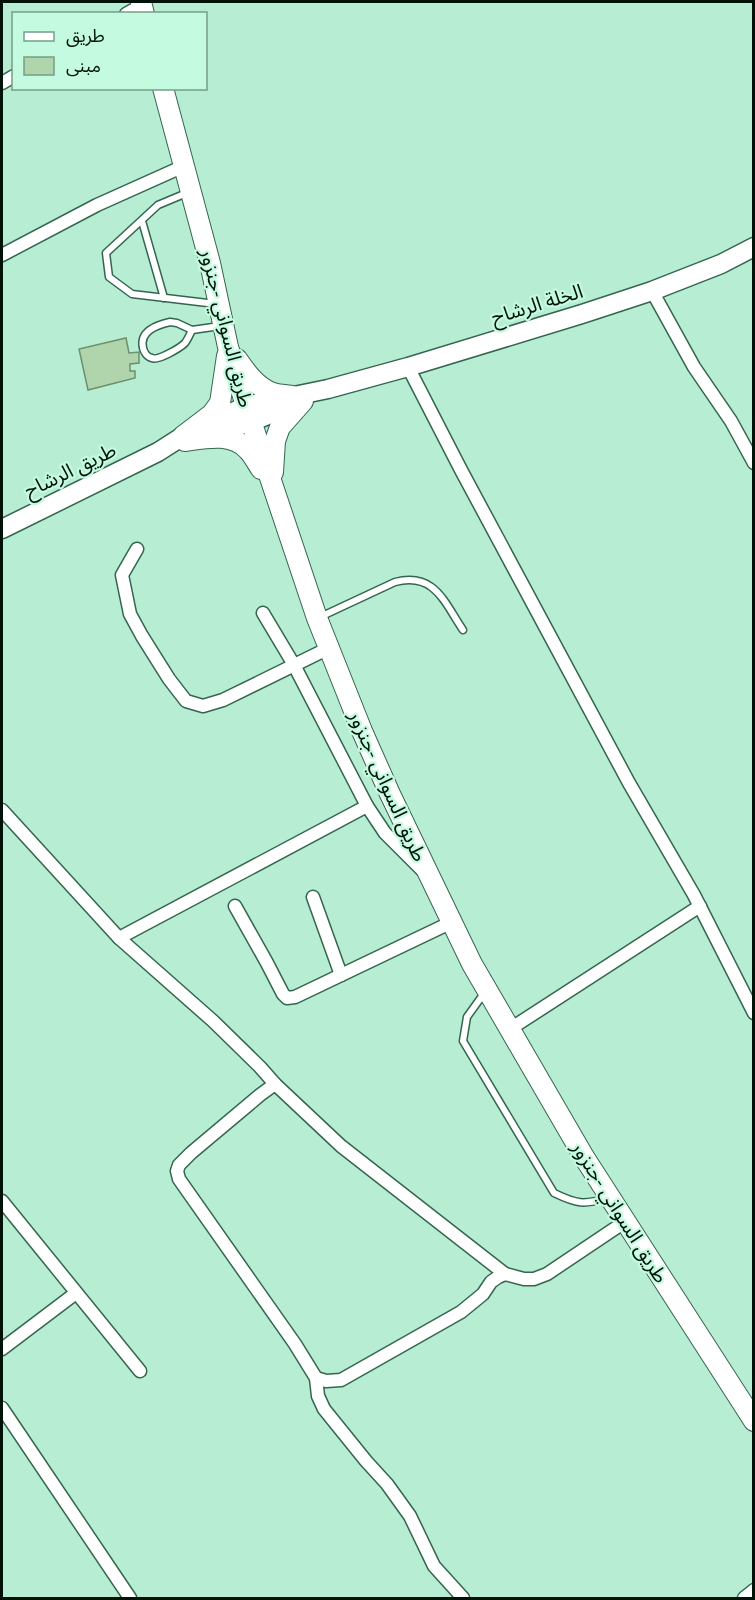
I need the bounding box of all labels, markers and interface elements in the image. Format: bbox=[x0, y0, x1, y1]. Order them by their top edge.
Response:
legend bbox=[12, 12, 207, 90]
text: طريق bbox=[66, 23, 105, 48]
text: مبنى bbox=[66, 53, 101, 78]
street label: طريق السواني -جنزور bbox=[192, 245, 260, 411]
street label: الخلة الرشاح bbox=[488, 277, 587, 332]
street label: طريق الرشاح bbox=[19, 436, 121, 505]
street label: طريق السواني -جنزور bbox=[340, 705, 434, 867]
street label: طريق السواني -جنزور bbox=[563, 1135, 675, 1289]

